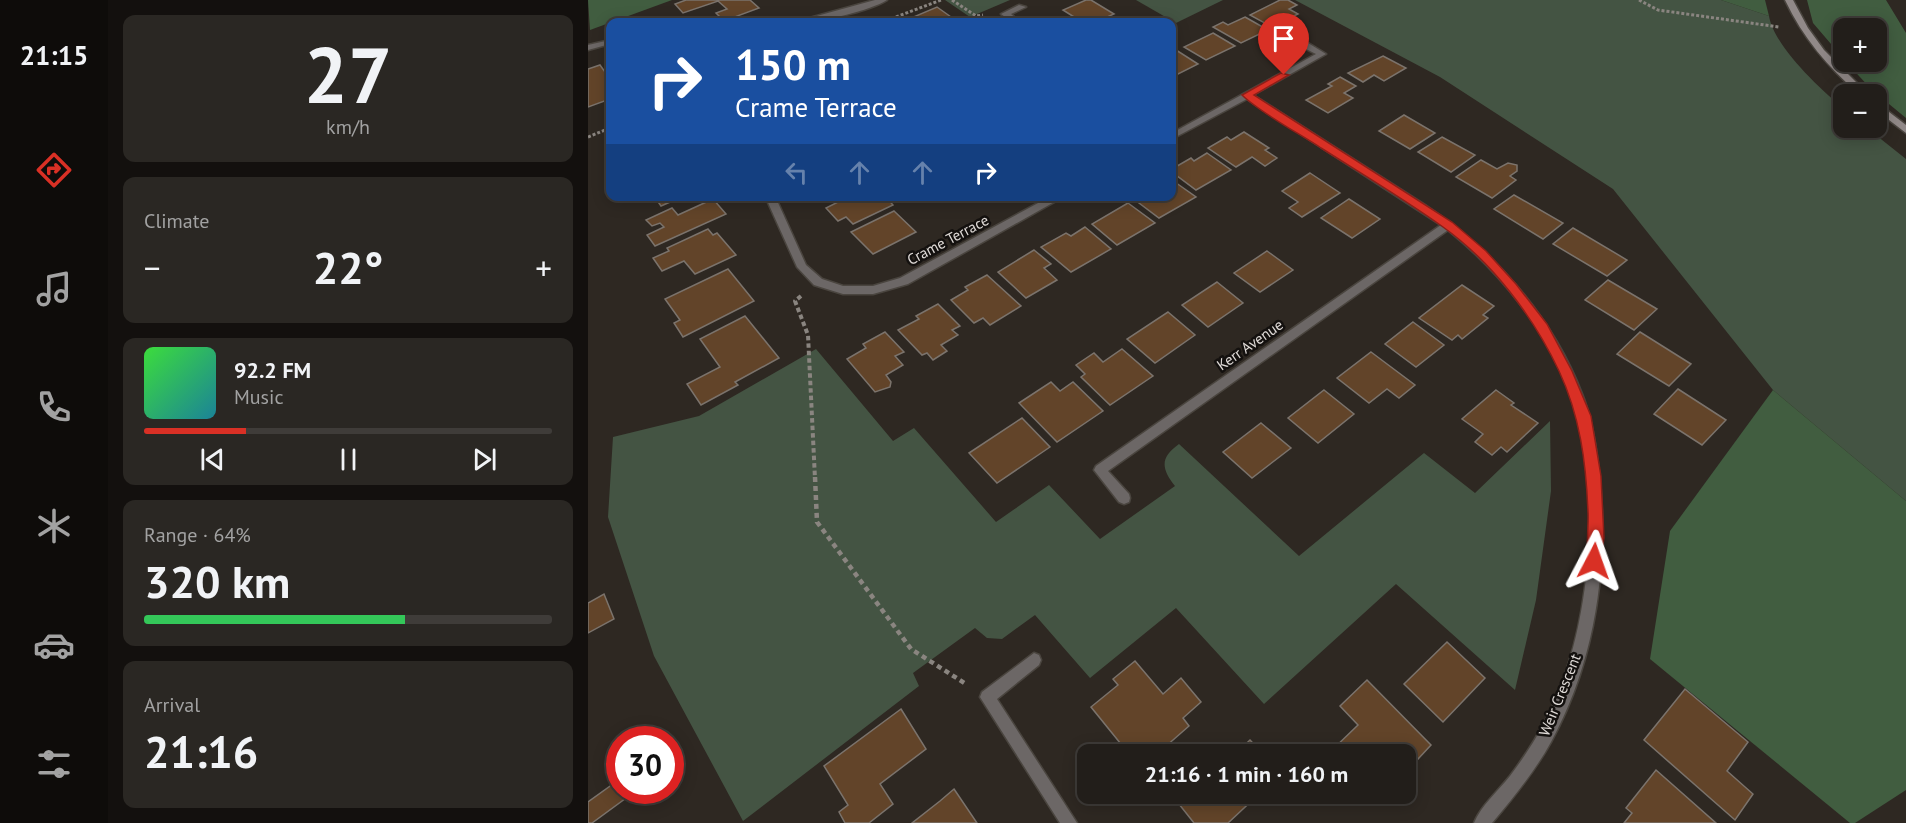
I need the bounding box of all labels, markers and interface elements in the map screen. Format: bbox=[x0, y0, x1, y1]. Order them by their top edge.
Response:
pin bbox=[1258, 13, 1309, 75]
map controls bbox=[1833, 18, 1887, 138]
button: + bbox=[1833, 18, 1887, 72]
icon: arrive bbox=[1267, 22, 1300, 55]
text: 27 bbox=[304, 24, 392, 125]
text: 150 m bbox=[735, 37, 851, 92]
text: 21:15 bbox=[20, 38, 88, 72]
icon: right bbox=[636, 42, 714, 120]
button: − bbox=[1833, 84, 1887, 138]
text: Crame Terrace bbox=[735, 90, 897, 124]
text: km/h bbox=[326, 114, 370, 140]
icon: directions bbox=[33, 149, 75, 191]
icon: left bbox=[780, 156, 813, 189]
icon: ahead bbox=[843, 156, 876, 189]
icon: ahead bbox=[906, 156, 939, 189]
icon: right bbox=[969, 156, 1002, 189]
text: Climate bbox=[144, 208, 210, 234]
street label: Crame Terrace bbox=[904, 210, 992, 269]
text: 22° bbox=[313, 238, 383, 296]
text: − bbox=[144, 246, 161, 289]
text: + bbox=[535, 246, 552, 289]
icon: music bbox=[33, 268, 75, 310]
street label: Kerr Avenue bbox=[1213, 315, 1287, 374]
text: 92.2 FM bbox=[234, 356, 311, 384]
text: Music bbox=[234, 384, 283, 410]
icon: phone bbox=[33, 386, 75, 428]
icon: previous bbox=[196, 443, 229, 476]
icon: pause bbox=[332, 443, 365, 476]
icon: next bbox=[468, 443, 501, 476]
icon: climate bbox=[33, 505, 75, 547]
text: Range · 64% bbox=[144, 522, 251, 548]
position arrow bbox=[1562, 529, 1626, 593]
text: 320 km bbox=[144, 552, 290, 610]
icon: car bbox=[33, 624, 75, 666]
street label: Weir Crescent bbox=[1534, 651, 1585, 739]
text: Arrival bbox=[144, 692, 200, 718]
text: 21:16 bbox=[144, 722, 258, 780]
speed limit sign: 30 bbox=[606, 726, 684, 804]
icon: filters bbox=[33, 743, 75, 785]
text: 21:16 · 1 min · 160 m bbox=[1145, 760, 1348, 788]

